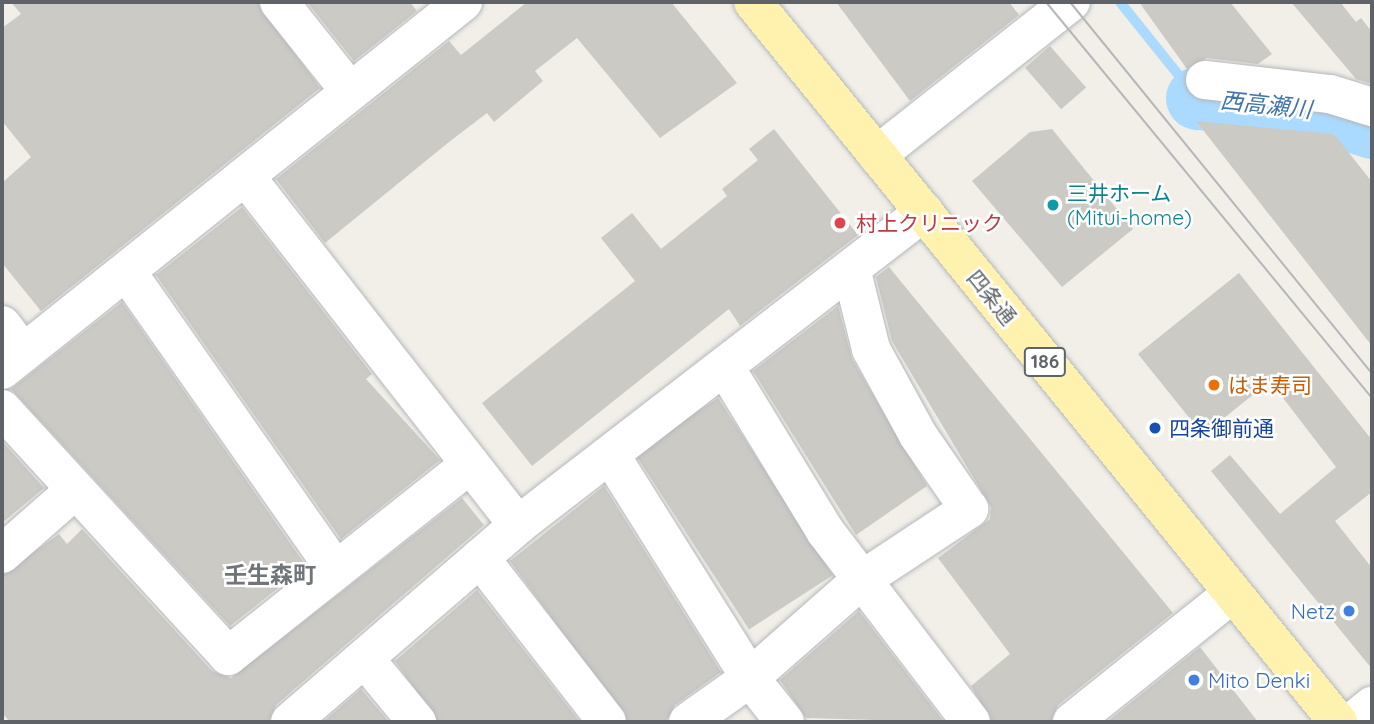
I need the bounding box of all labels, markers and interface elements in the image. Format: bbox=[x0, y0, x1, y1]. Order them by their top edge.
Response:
water label: 西高瀬川 bbox=[1219, 86, 1313, 124]
place label: 三井ホーム (Mitui-home) bbox=[1067, 180, 1192, 230]
marker: 三井ホーム (Mitui-home) bbox=[1045, 197, 1061, 213]
place label: 村上クリニック bbox=[856, 210, 1003, 236]
marker: 村上クリニック bbox=[830, 213, 850, 233]
street label: 四条通 bbox=[962, 265, 1022, 329]
road number: 186 bbox=[1022, 346, 1068, 378]
place label: はま寿司 bbox=[1228, 372, 1312, 398]
marker: はま寿司 bbox=[1206, 377, 1222, 393]
place label: 四条御前通 bbox=[1169, 415, 1274, 441]
marker: 四条御前通 bbox=[1147, 420, 1163, 436]
district label: 壬生森町 bbox=[224, 561, 316, 589]
place label: Netz bbox=[1291, 598, 1335, 624]
marker: Netz bbox=[1341, 603, 1357, 619]
place label: Mito Denki bbox=[1208, 667, 1310, 693]
marker: Mito Denki bbox=[1186, 672, 1202, 688]

